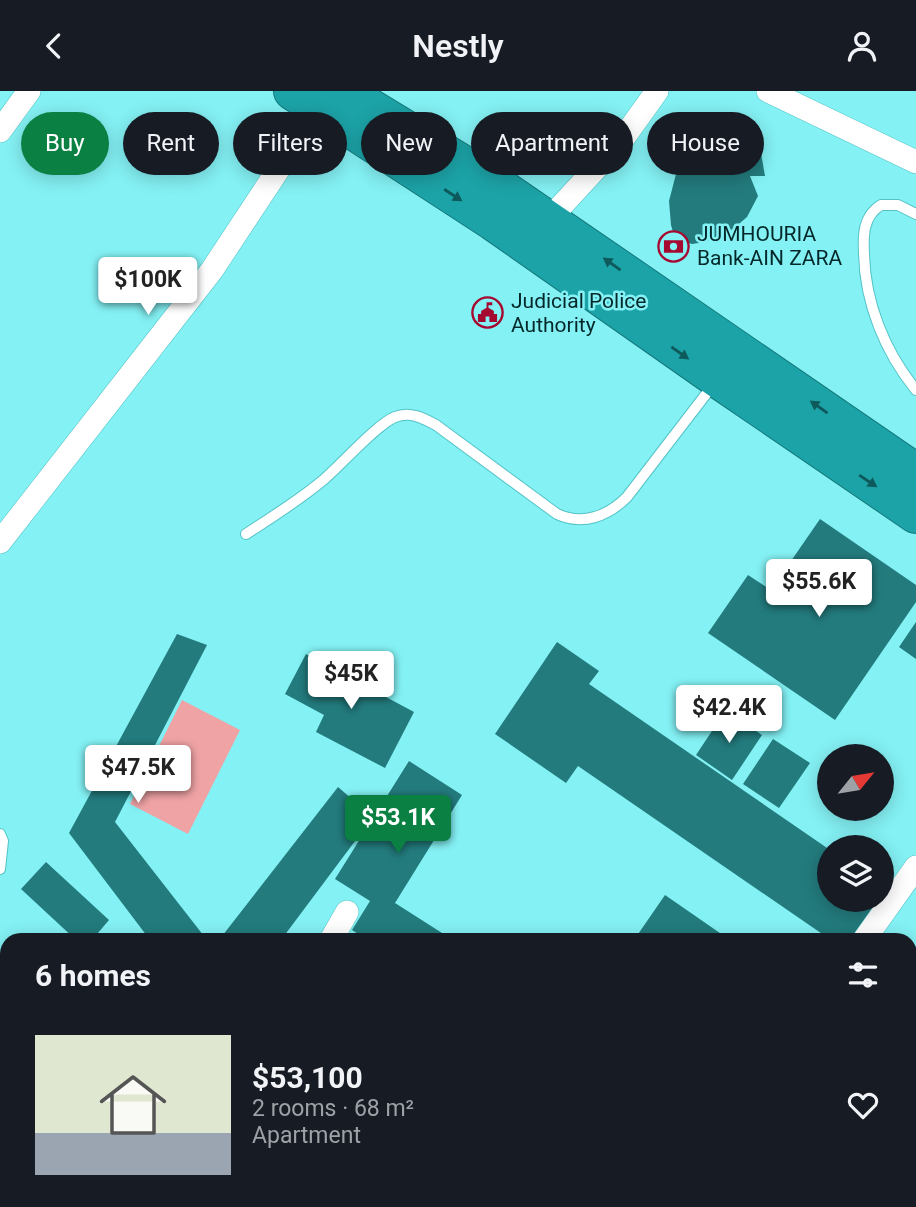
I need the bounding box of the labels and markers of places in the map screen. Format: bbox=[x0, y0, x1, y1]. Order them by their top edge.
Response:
place label: JUMHOURIA Bank-AIN ZARA bbox=[697, 222, 843, 270]
bank icon: JUMHOURIA Bank-AIN ZARA bbox=[657, 229, 691, 263]
pin: $100K bbox=[99, 257, 197, 317]
place label: Judicial Police Authority bbox=[511, 289, 646, 337]
public building icon: Judicial Police Authority bbox=[471, 296, 505, 330]
pin: $55.6K bbox=[762, 559, 876, 619]
pin: $45K bbox=[310, 651, 392, 711]
pin: $42.4K bbox=[672, 685, 786, 745]
pin: $47.5K bbox=[81, 745, 195, 805]
pin: $53.1K bbox=[341, 795, 455, 855]

